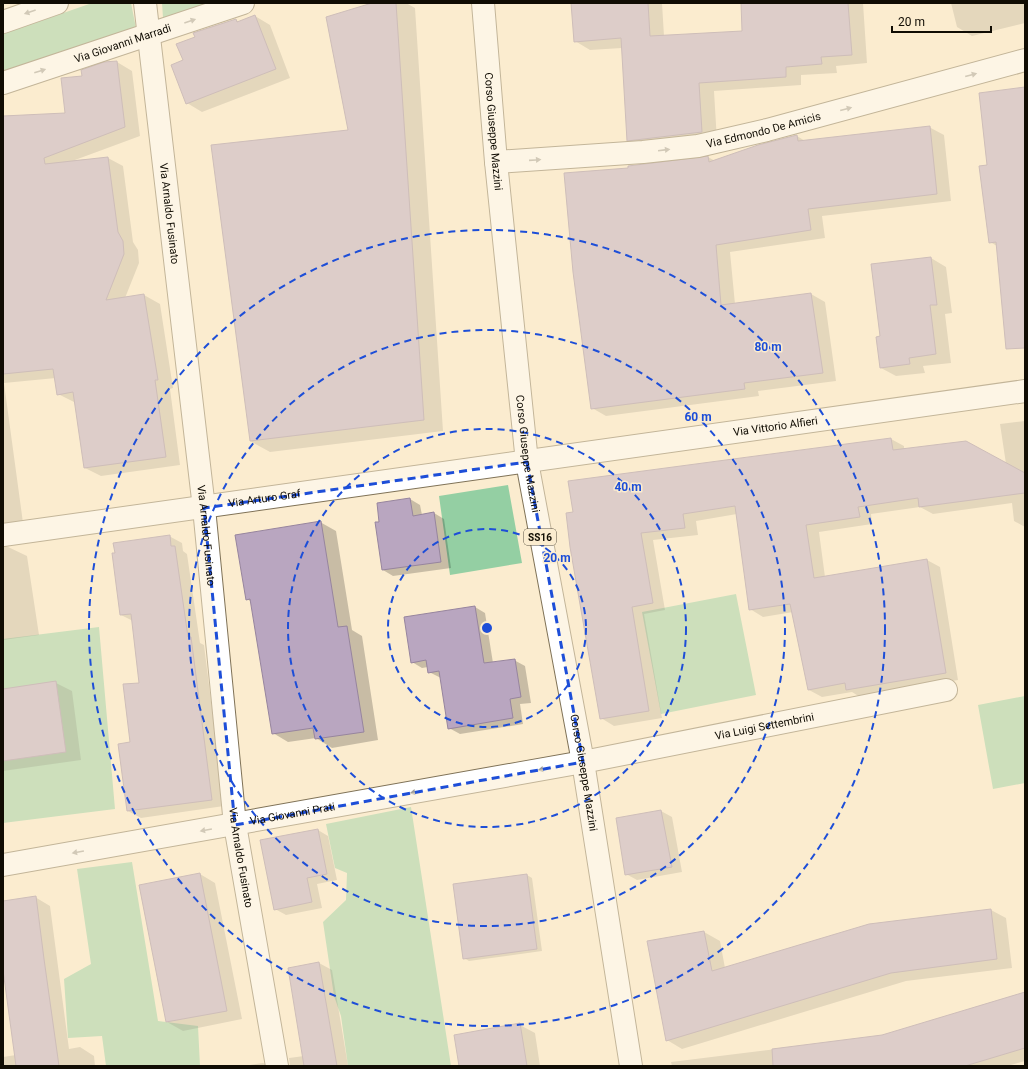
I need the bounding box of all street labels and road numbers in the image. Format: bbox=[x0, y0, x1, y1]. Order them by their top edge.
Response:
street label: Via Giovanni Marradi bbox=[72, 21, 173, 65]
street label: Corso Giuseppe Mazzini bbox=[482, 72, 505, 191]
street label: Via Edmondo De Amicis bbox=[705, 109, 822, 150]
street label: Via Arnaldo Fusinato bbox=[157, 162, 182, 265]
street label: Corso Giuseppe Mazzini bbox=[514, 394, 543, 514]
street label: Via Vittorio Alfieri bbox=[732, 414, 818, 439]
street label: Via Arnaldo Fusinato bbox=[195, 484, 218, 587]
street label: Via Arturo Graf bbox=[227, 487, 302, 510]
road number: SS16 bbox=[524, 529, 556, 545]
street label: Via Luigi Settembrini bbox=[714, 710, 815, 742]
street label: Corso Giuseppe Mazzini bbox=[568, 713, 600, 832]
street label: Via Giovanni Prati bbox=[249, 800, 336, 828]
street label: Via Arnaldo Fusinato bbox=[227, 807, 256, 909]

